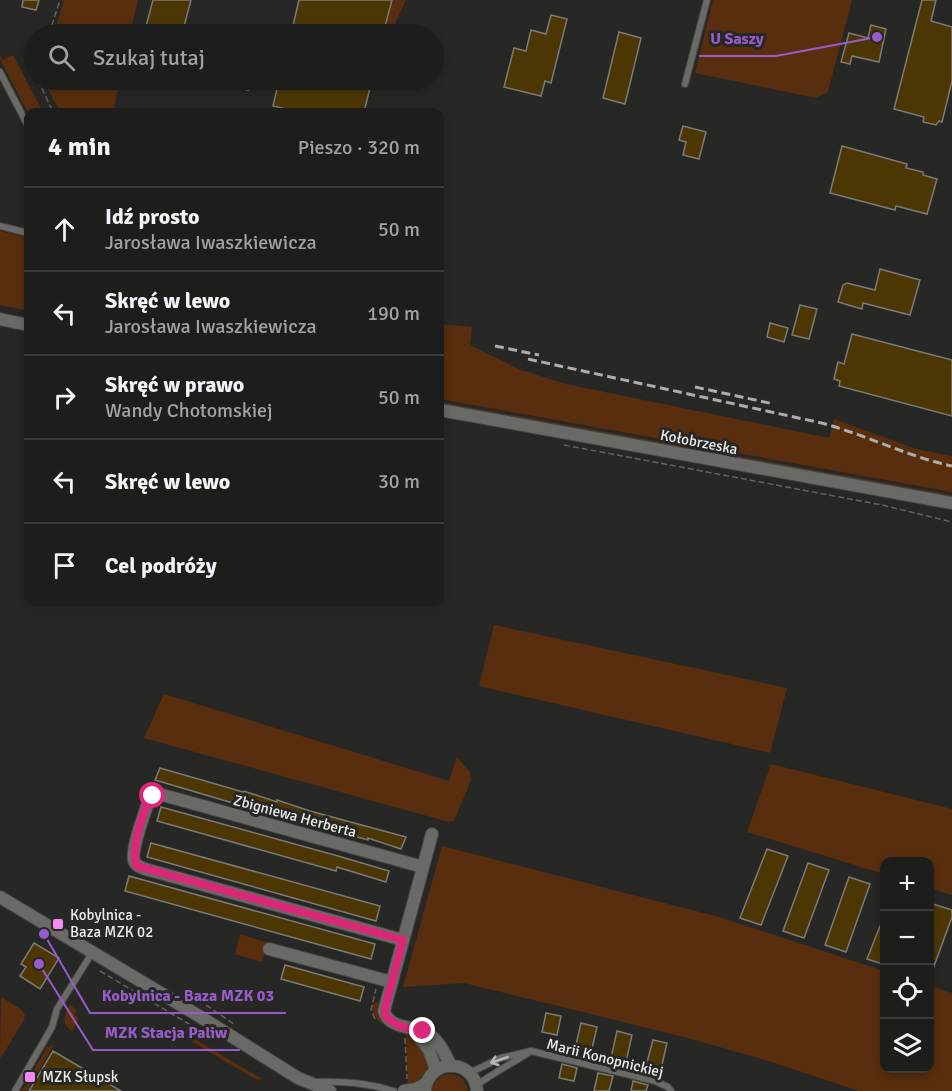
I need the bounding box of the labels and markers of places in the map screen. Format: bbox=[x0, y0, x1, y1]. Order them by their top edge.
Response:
callout: U Saszy bbox=[699, 22, 776, 56]
place label: Kobylnica - Baza MZK 02 bbox=[70, 906, 153, 941]
marker: Kobylnica - Baza MZK 02 bbox=[51, 917, 65, 931]
callout: Kobylnica - Baza MZK 03 bbox=[90, 979, 286, 1013]
callout: MZK Stacja Paliw bbox=[93, 1016, 240, 1050]
place label: MZK Słupsk bbox=[42, 1068, 119, 1086]
marker: MZK Słupsk bbox=[23, 1070, 37, 1084]

